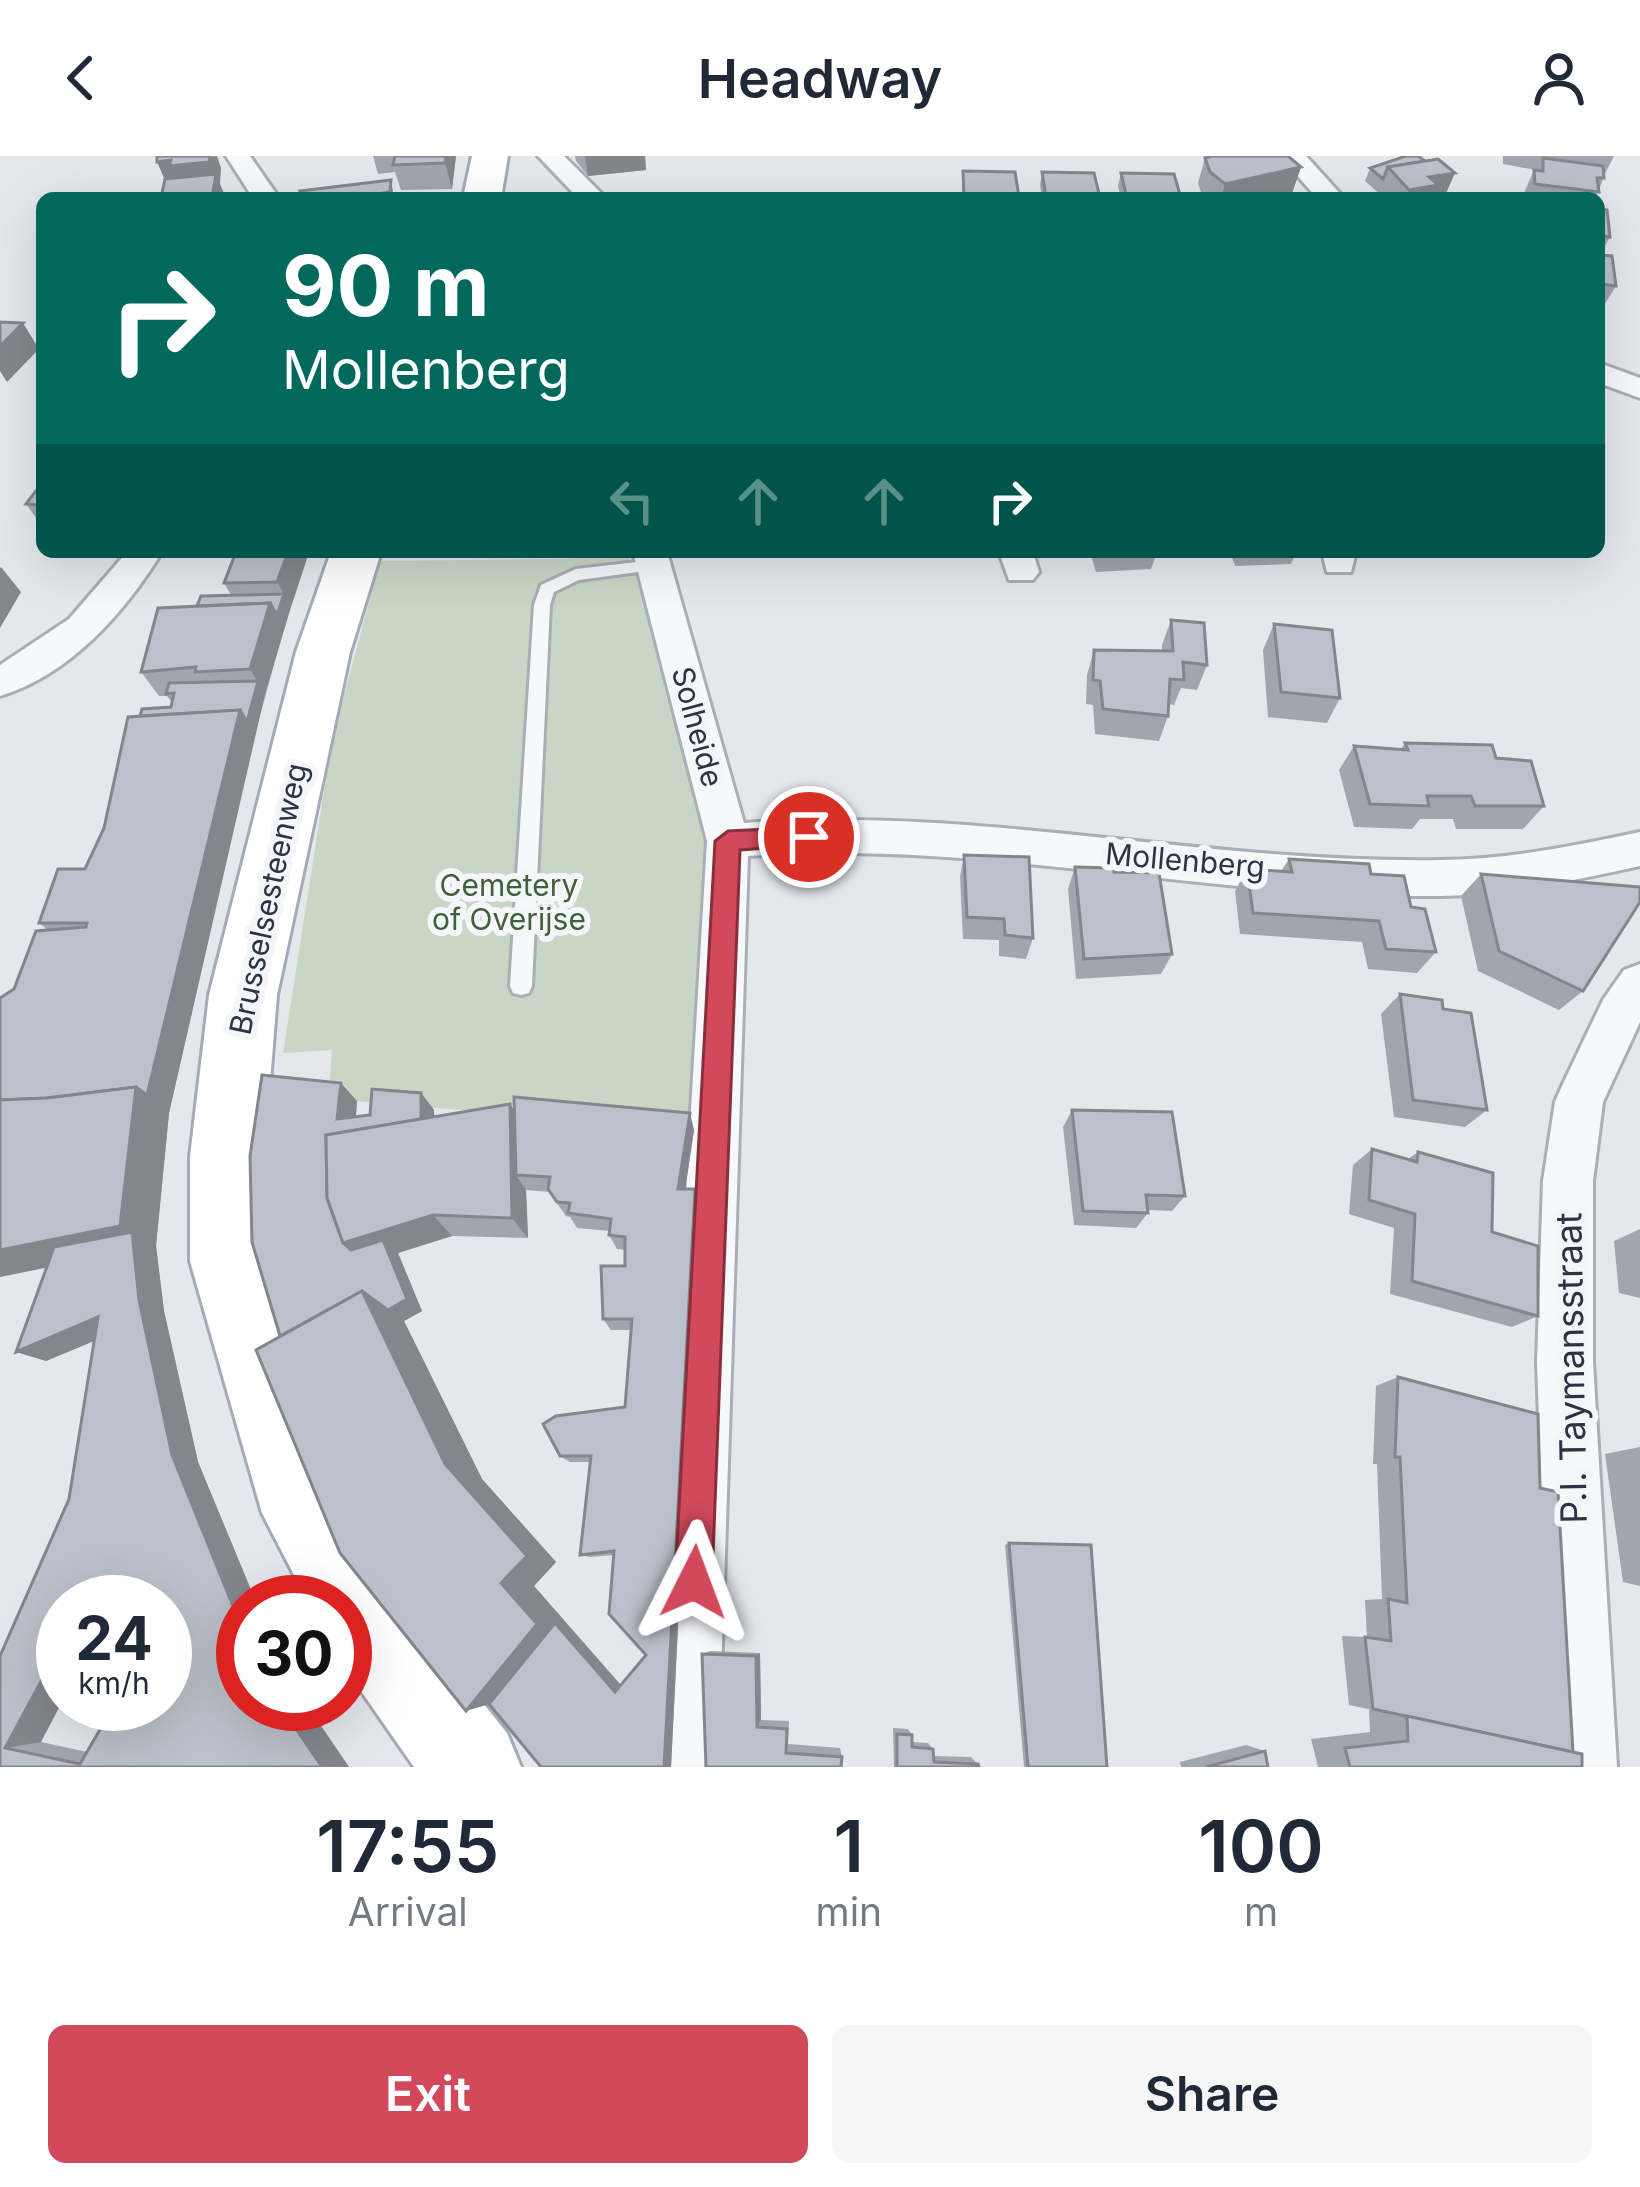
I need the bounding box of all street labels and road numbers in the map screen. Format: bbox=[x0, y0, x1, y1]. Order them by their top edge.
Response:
street label: Solheide bbox=[665, 663, 731, 791]
street label: Brusselsesteenweg bbox=[222, 760, 314, 1038]
street label: Mollenberg bbox=[1104, 835, 1266, 885]
street label: P.I. Taymansstraat bbox=[1546, 1212, 1596, 1524]

